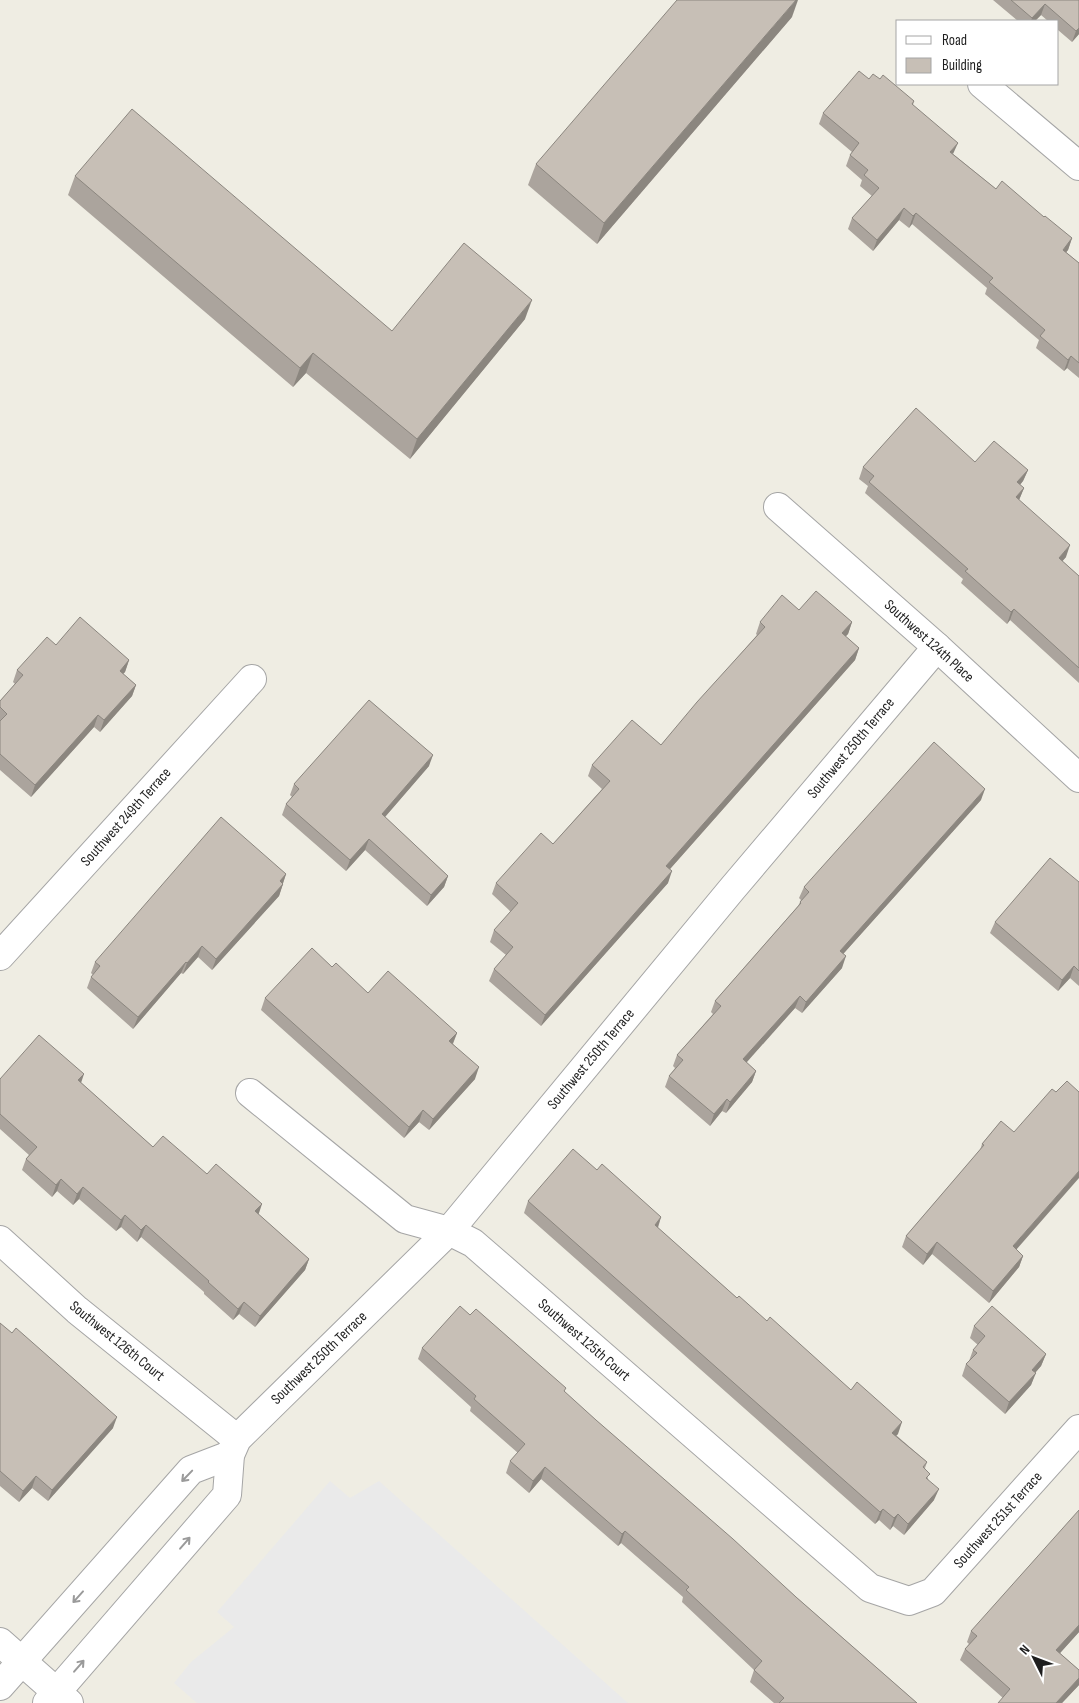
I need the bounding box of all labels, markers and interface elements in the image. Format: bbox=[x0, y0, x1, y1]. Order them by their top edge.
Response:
legend bbox=[896, 20, 1059, 85]
text: Road bbox=[942, 31, 967, 50]
text: Building bbox=[942, 56, 982, 75]
street label: Southwest 124th Place bbox=[880, 596, 978, 686]
street label: Southwest 250th Terrace bbox=[803, 694, 899, 802]
street label: Southwest 249th Terrace bbox=[77, 764, 175, 870]
street label: Southwest 250th Terrace bbox=[543, 1005, 639, 1113]
street label: Southwest 125th Court bbox=[534, 1295, 634, 1386]
street label: Southwest 126th Court bbox=[66, 1297, 169, 1385]
street label: Southwest 250th Terrace bbox=[267, 1307, 371, 1409]
street label: Southwest 251st Terrace bbox=[950, 1468, 1046, 1572]
one-way arrow bbox=[181, 1470, 193, 1482]
one-way arrow bbox=[180, 1537, 191, 1550]
one-way arrow bbox=[73, 1591, 84, 1604]
north arrow bbox=[1009, 1633, 1059, 1683]
text: N bbox=[1016, 1641, 1034, 1658]
one-way arrow bbox=[73, 1660, 84, 1673]

